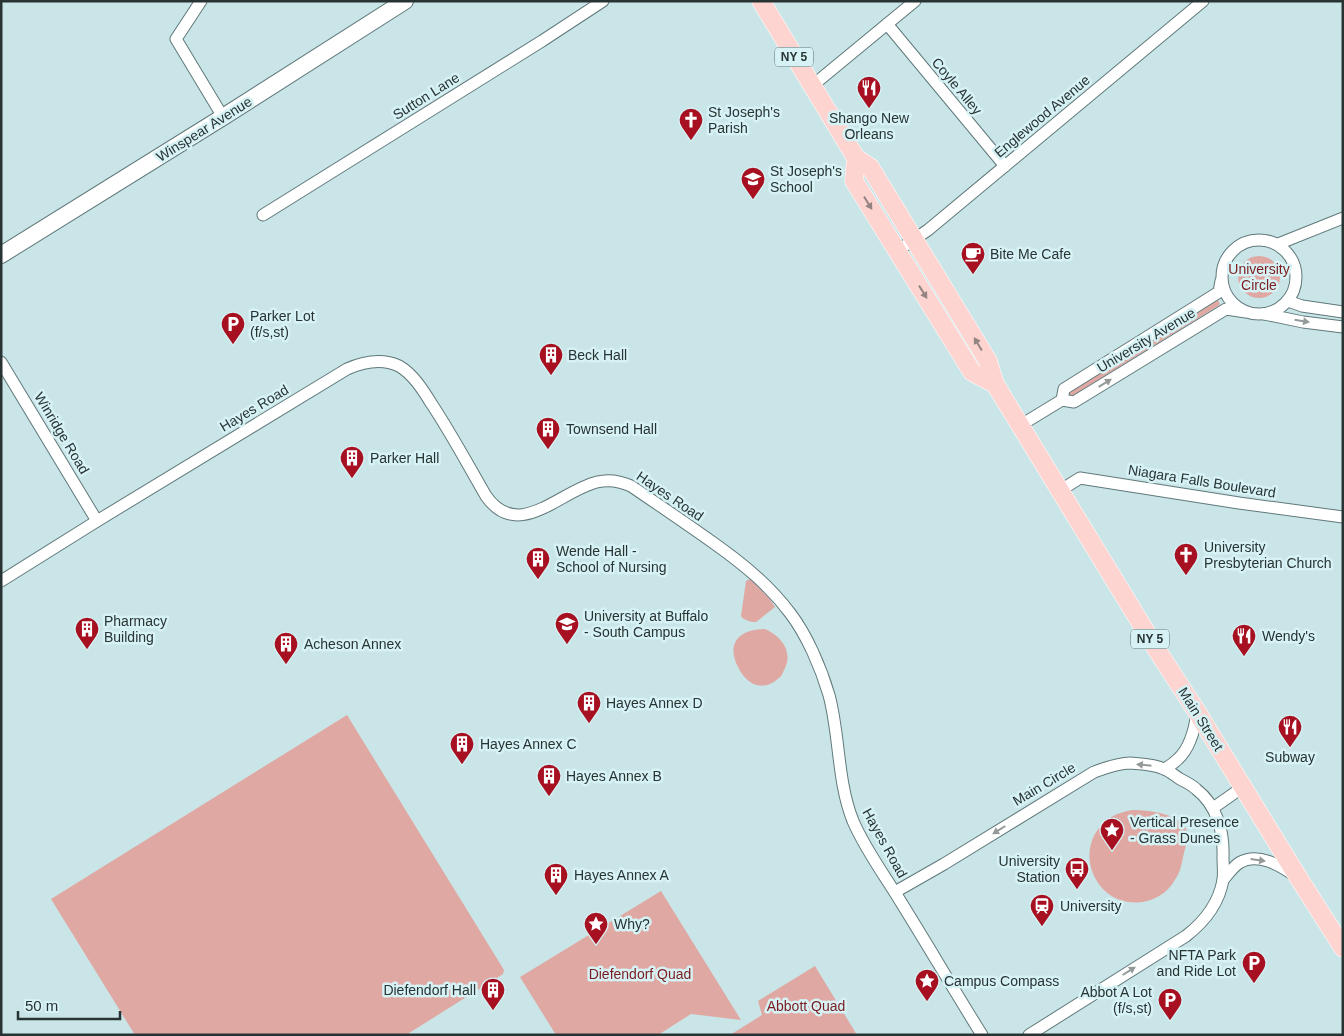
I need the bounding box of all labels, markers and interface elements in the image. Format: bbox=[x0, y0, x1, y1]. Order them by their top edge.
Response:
road number: NY 5 bbox=[775, 48, 813, 66]
street label: Coyle Alley bbox=[929, 54, 985, 118]
street label: Sutton Lane bbox=[390, 69, 462, 123]
street label: Englewood Avenue bbox=[991, 71, 1093, 161]
restaurant icon: Shango New Orleans bbox=[856, 75, 882, 109]
street label: Winspear Avenue bbox=[153, 93, 255, 165]
place label: St Joseph's Parish bbox=[708, 104, 780, 136]
church icon: St Joseph's Parish bbox=[678, 107, 704, 141]
place label: Shango New Orleans bbox=[829, 110, 910, 142]
place label: St Joseph's School bbox=[770, 163, 842, 195]
school or university icon: St Joseph's School bbox=[740, 166, 766, 200]
one-way arrow bbox=[863, 196, 872, 209]
cafe icon: Bite Me Cafe bbox=[960, 241, 986, 275]
place label: Bite Me Cafe bbox=[990, 246, 1071, 262]
park label: University Circle bbox=[1228, 261, 1290, 293]
one-way arrow bbox=[918, 285, 927, 299]
street label: University Avenue bbox=[1094, 304, 1198, 376]
place label: Parker Lot (f/s,st) bbox=[250, 308, 315, 340]
parking icon: Parker Lot (f/s,st) bbox=[220, 311, 246, 345]
one-way arrow bbox=[1295, 318, 1311, 326]
one-way arrow bbox=[974, 338, 983, 351]
building icon: Beck Hall bbox=[538, 342, 564, 376]
place label: Beck Hall bbox=[568, 347, 627, 363]
one-way arrow bbox=[1099, 378, 1112, 387]
street label: Hayes Road bbox=[217, 381, 291, 435]
street label: Winridge Road bbox=[31, 389, 93, 477]
building icon: Townsend Hall bbox=[535, 416, 561, 450]
place label: Townsend Hall bbox=[566, 421, 657, 437]
building icon: Parker Hall bbox=[339, 445, 365, 479]
place label: Parker Hall bbox=[370, 450, 439, 466]
street label: Niagara Falls Boulevard bbox=[1127, 461, 1277, 501]
street label: Hayes Road bbox=[634, 468, 706, 524]
place label: University Presbyterian Church bbox=[1204, 539, 1332, 571]
church icon: University Presbyterian Church bbox=[1173, 542, 1199, 576]
place label: Wende Hall - School of Nursing bbox=[556, 543, 667, 575]
building icon: Wende Hall - School of Nursing bbox=[525, 546, 551, 580]
place label: University at Buffalo - South Campus bbox=[584, 608, 708, 640]
school or university icon: University at Buffalo - South Campus bbox=[554, 611, 580, 645]
place label: Pharmacy Building bbox=[104, 613, 167, 645]
building icon: Pharmacy Building bbox=[74, 616, 100, 650]
restaurant icon: Wendy's bbox=[1231, 623, 1257, 657]
place label: Wendy's bbox=[1262, 628, 1315, 644]
road number: NY 5 bbox=[1131, 630, 1169, 648]
building icon: Acheson Annex bbox=[273, 631, 299, 665]
place label: Acheson Annex bbox=[304, 636, 401, 652]
street label: Main Street bbox=[1175, 684, 1227, 754]
building icon: Hayes Annex D bbox=[576, 690, 602, 724]
place label: Hayes Annex D bbox=[606, 695, 703, 711]
restaurant icon: Subway bbox=[1277, 714, 1303, 748]
building icon: Hayes Annex C bbox=[449, 731, 475, 765]
place label: Hayes Annex C bbox=[480, 736, 577, 752]
place label: Subway bbox=[1265, 749, 1315, 765]
street label: Main Circle bbox=[1010, 759, 1078, 809]
one-way arrow bbox=[1136, 761, 1152, 769]
building icon: Hayes Annex B bbox=[536, 763, 562, 797]
place label: Hayes Annex B bbox=[566, 768, 662, 784]
street label: Hayes Road bbox=[859, 805, 911, 881]
place label: Vertical Presence - Grass Dunes bbox=[1130, 814, 1239, 846]
place icon: Vertical Presence - Grass Dunes bbox=[1099, 817, 1125, 851]
one-way arrow bbox=[993, 825, 1006, 834]
place label: University Station bbox=[999, 853, 1060, 885]
bus stop icon: University Station bbox=[1064, 856, 1090, 890]
one-way arrow bbox=[1251, 856, 1267, 864]
building icon: Hayes Annex A bbox=[543, 862, 569, 896]
place label: Hayes Annex A bbox=[574, 867, 670, 883]
station icon: University bbox=[1029, 893, 1055, 927]
place label: University bbox=[1060, 898, 1121, 914]
place icon: Why? bbox=[583, 911, 609, 945]
place label: Why? bbox=[614, 916, 650, 932]
place label: NFTA Park and Ride Lot bbox=[1157, 947, 1237, 979]
parking icon: NFTA Park and Ride Lot bbox=[1241, 950, 1267, 984]
park label: Diefendorf Quad bbox=[589, 966, 691, 982]
one-way arrow bbox=[1123, 967, 1136, 976]
place icon: Campus Compass bbox=[914, 968, 940, 1002]
place label: Campus Compass bbox=[944, 973, 1059, 989]
building icon: Diefendorf Hall bbox=[480, 977, 506, 1011]
place label: Diefendorf Hall bbox=[383, 982, 476, 998]
place label: Abbot A Lot (f/s,st) bbox=[1080, 984, 1152, 1016]
parking icon: Abbot A Lot (f/s,st) bbox=[1157, 987, 1183, 1021]
scale bar bbox=[18, 988, 120, 1020]
text: 50 m bbox=[25, 997, 58, 1014]
park label: Abbott Quad bbox=[767, 998, 845, 1014]

